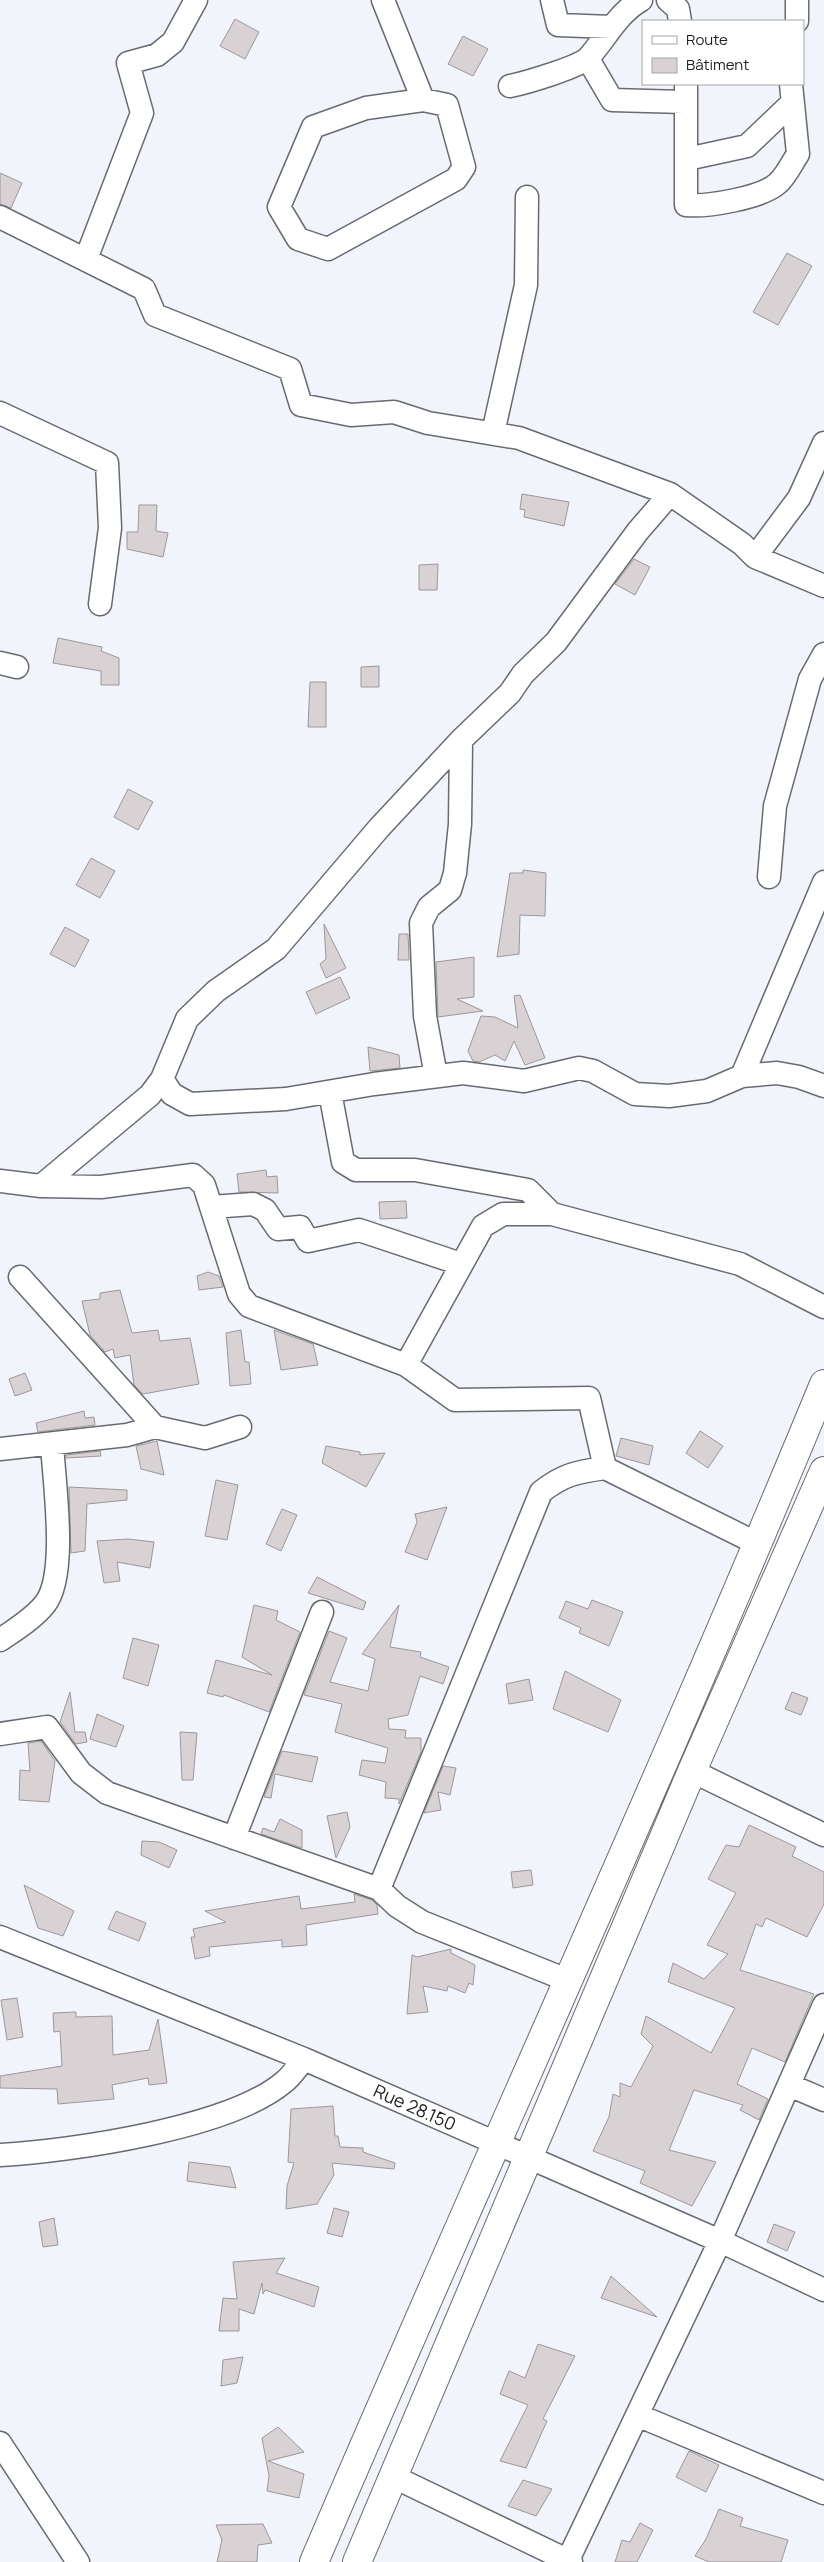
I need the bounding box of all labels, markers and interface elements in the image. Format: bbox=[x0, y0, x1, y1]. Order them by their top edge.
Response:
legend bbox=[642, 20, 804, 85]
text: Route bbox=[686, 29, 728, 50]
text: Bâtiment bbox=[686, 54, 749, 75]
street label: Rue 28.150 bbox=[370, 2078, 460, 2136]

